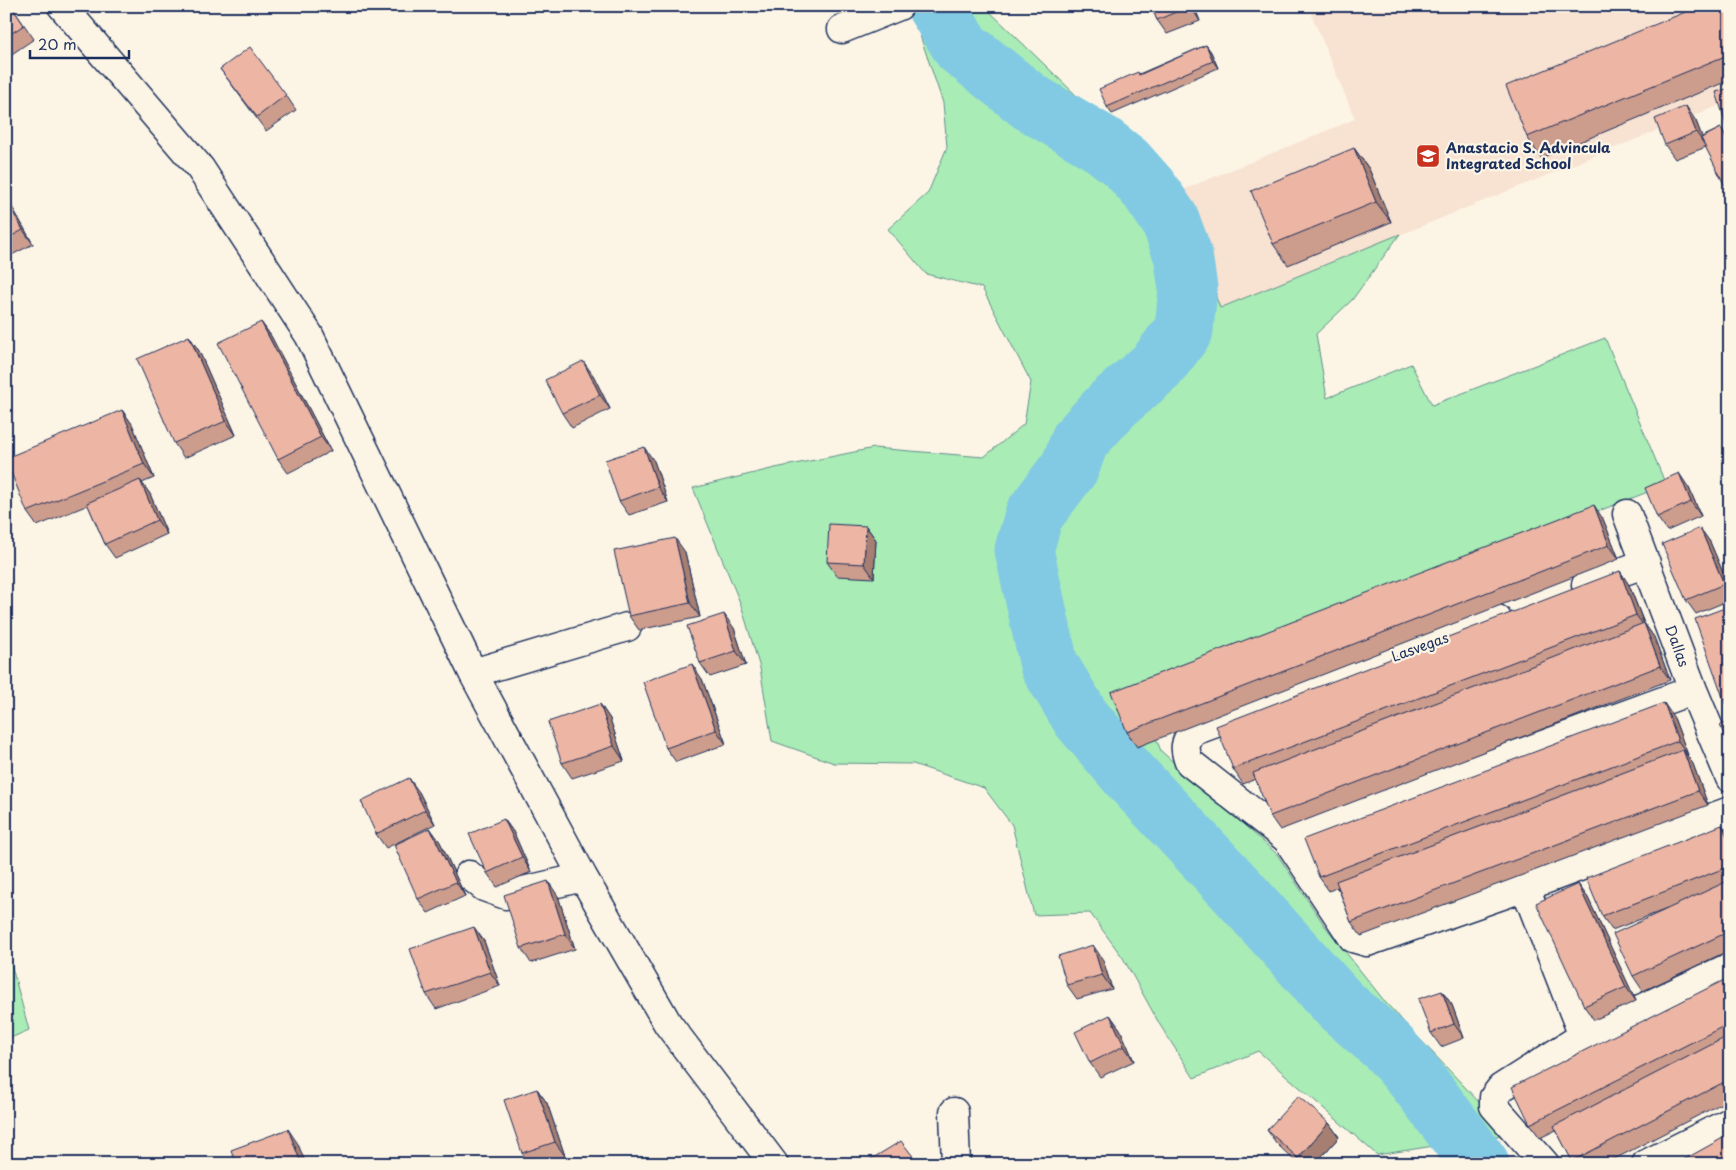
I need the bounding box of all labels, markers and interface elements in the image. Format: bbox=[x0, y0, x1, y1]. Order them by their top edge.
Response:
scale bar bbox=[30, 28, 129, 60]
text: 20 m bbox=[38, 32, 77, 55]
place label: Anastacio S. Advincula Integrated School bbox=[1445, 137, 1611, 174]
school or university icon: Anastacio S. Advincula Integrated School bbox=[1415, 143, 1441, 169]
street label: Dallas bbox=[1660, 622, 1695, 670]
street label: Lasvegas bbox=[1388, 626, 1451, 667]

